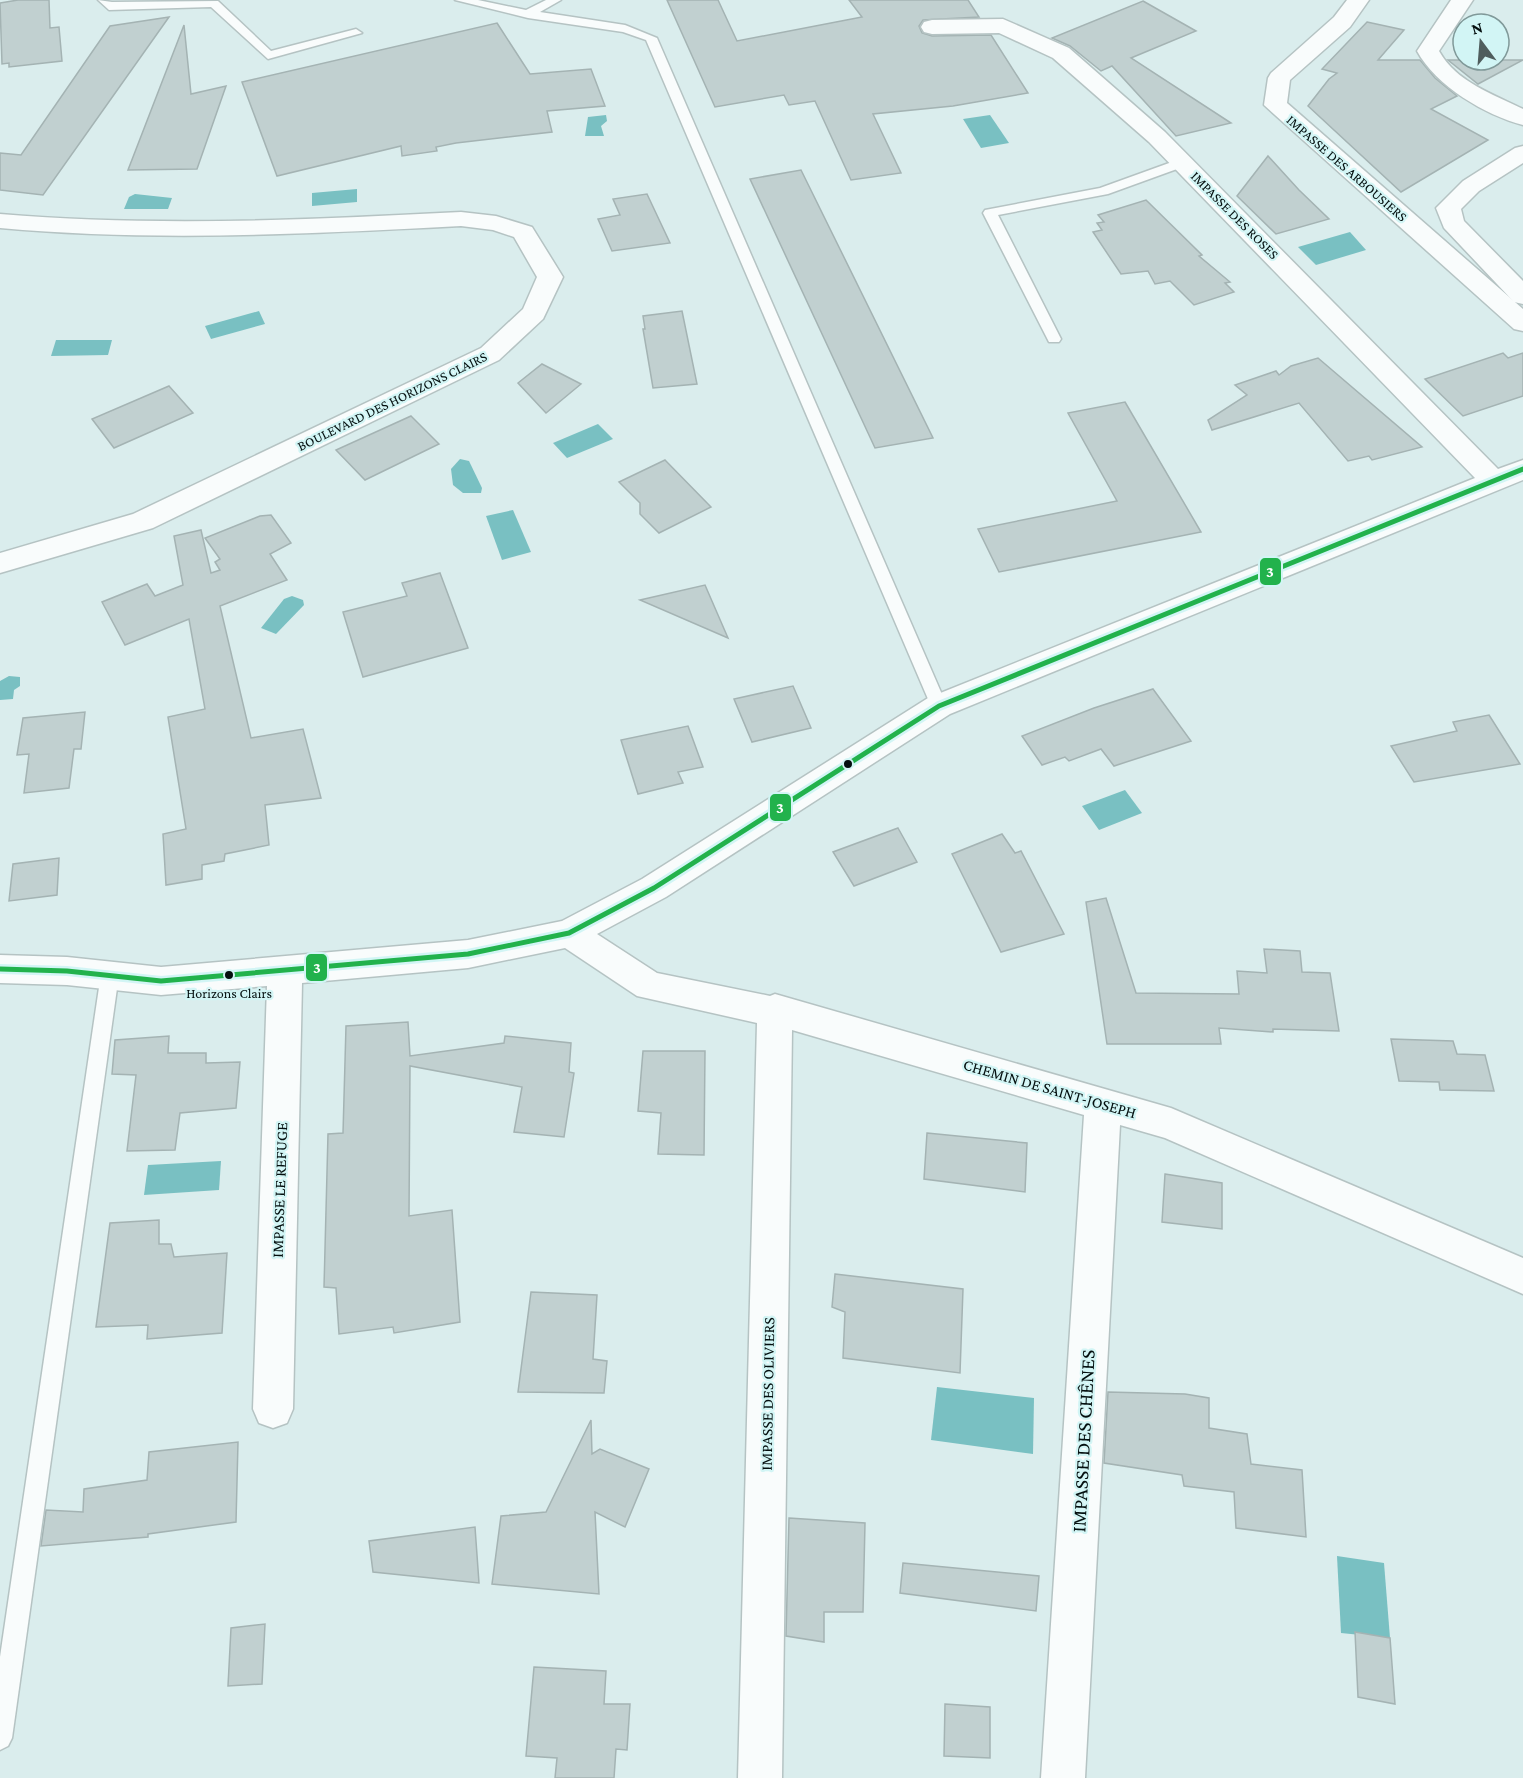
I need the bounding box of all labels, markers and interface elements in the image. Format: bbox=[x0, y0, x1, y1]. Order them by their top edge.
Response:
north arrow bbox=[1451, 12, 1511, 72]
text: N bbox=[1469, 18, 1485, 38]
street label: IMPASSE DES ARBOUSIERS bbox=[1284, 111, 1411, 225]
street label: IMPASSE DES ROSES bbox=[1188, 168, 1282, 262]
street label: BOULEVARD DES HORIZONS CLAIRS bbox=[295, 348, 490, 454]
line badge: 3 bbox=[1259, 557, 1282, 586]
text: 3 bbox=[1266, 563, 1274, 580]
unlabelled marker bbox=[842, 758, 854, 770]
line badge: 3 bbox=[769, 793, 792, 822]
text: 3 bbox=[776, 799, 784, 816]
line badge: 3 bbox=[305, 953, 328, 982]
text: 3 bbox=[313, 959, 321, 976]
marker: Horizons Clairs bbox=[223, 969, 235, 981]
place label: Horizons Clairs bbox=[186, 985, 272, 1001]
street label: CHEMIN DE SAINT-JOSEPH bbox=[961, 1056, 1138, 1122]
street label: IMPASSE LE REFUGE bbox=[269, 1122, 290, 1258]
street label: IMPASSE DES OLIVIERS bbox=[758, 1317, 777, 1471]
street label: IMPASSE DES CHÊNES bbox=[1067, 1349, 1099, 1533]

